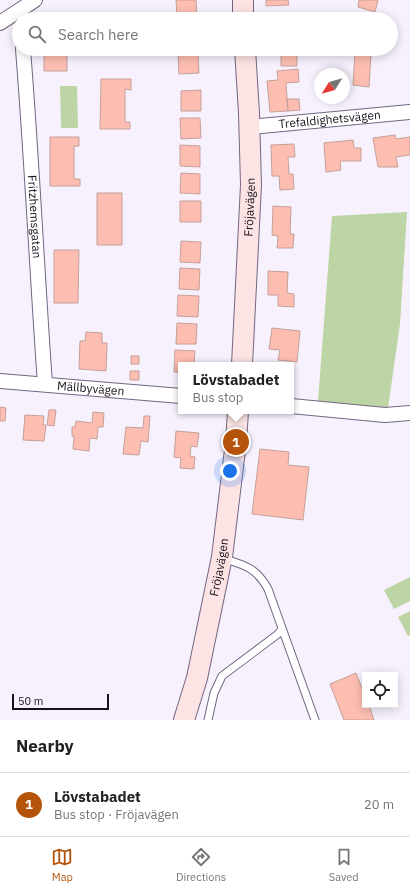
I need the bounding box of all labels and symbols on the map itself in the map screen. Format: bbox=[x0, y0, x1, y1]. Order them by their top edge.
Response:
north arrow bbox=[314, 68, 350, 104]
street label: Trefaldighetsvägen bbox=[278, 107, 381, 131]
street label: Fritzhemsgatan bbox=[25, 174, 45, 259]
street label: Fröjavägen bbox=[240, 178, 258, 237]
street label: Mällbyvägen bbox=[56, 378, 125, 398]
pin: 1 bbox=[223, 427, 249, 457]
your location bbox=[220, 461, 240, 481]
street label: Fröjavägen bbox=[206, 537, 231, 598]
scale bar bbox=[12, 692, 109, 711]

